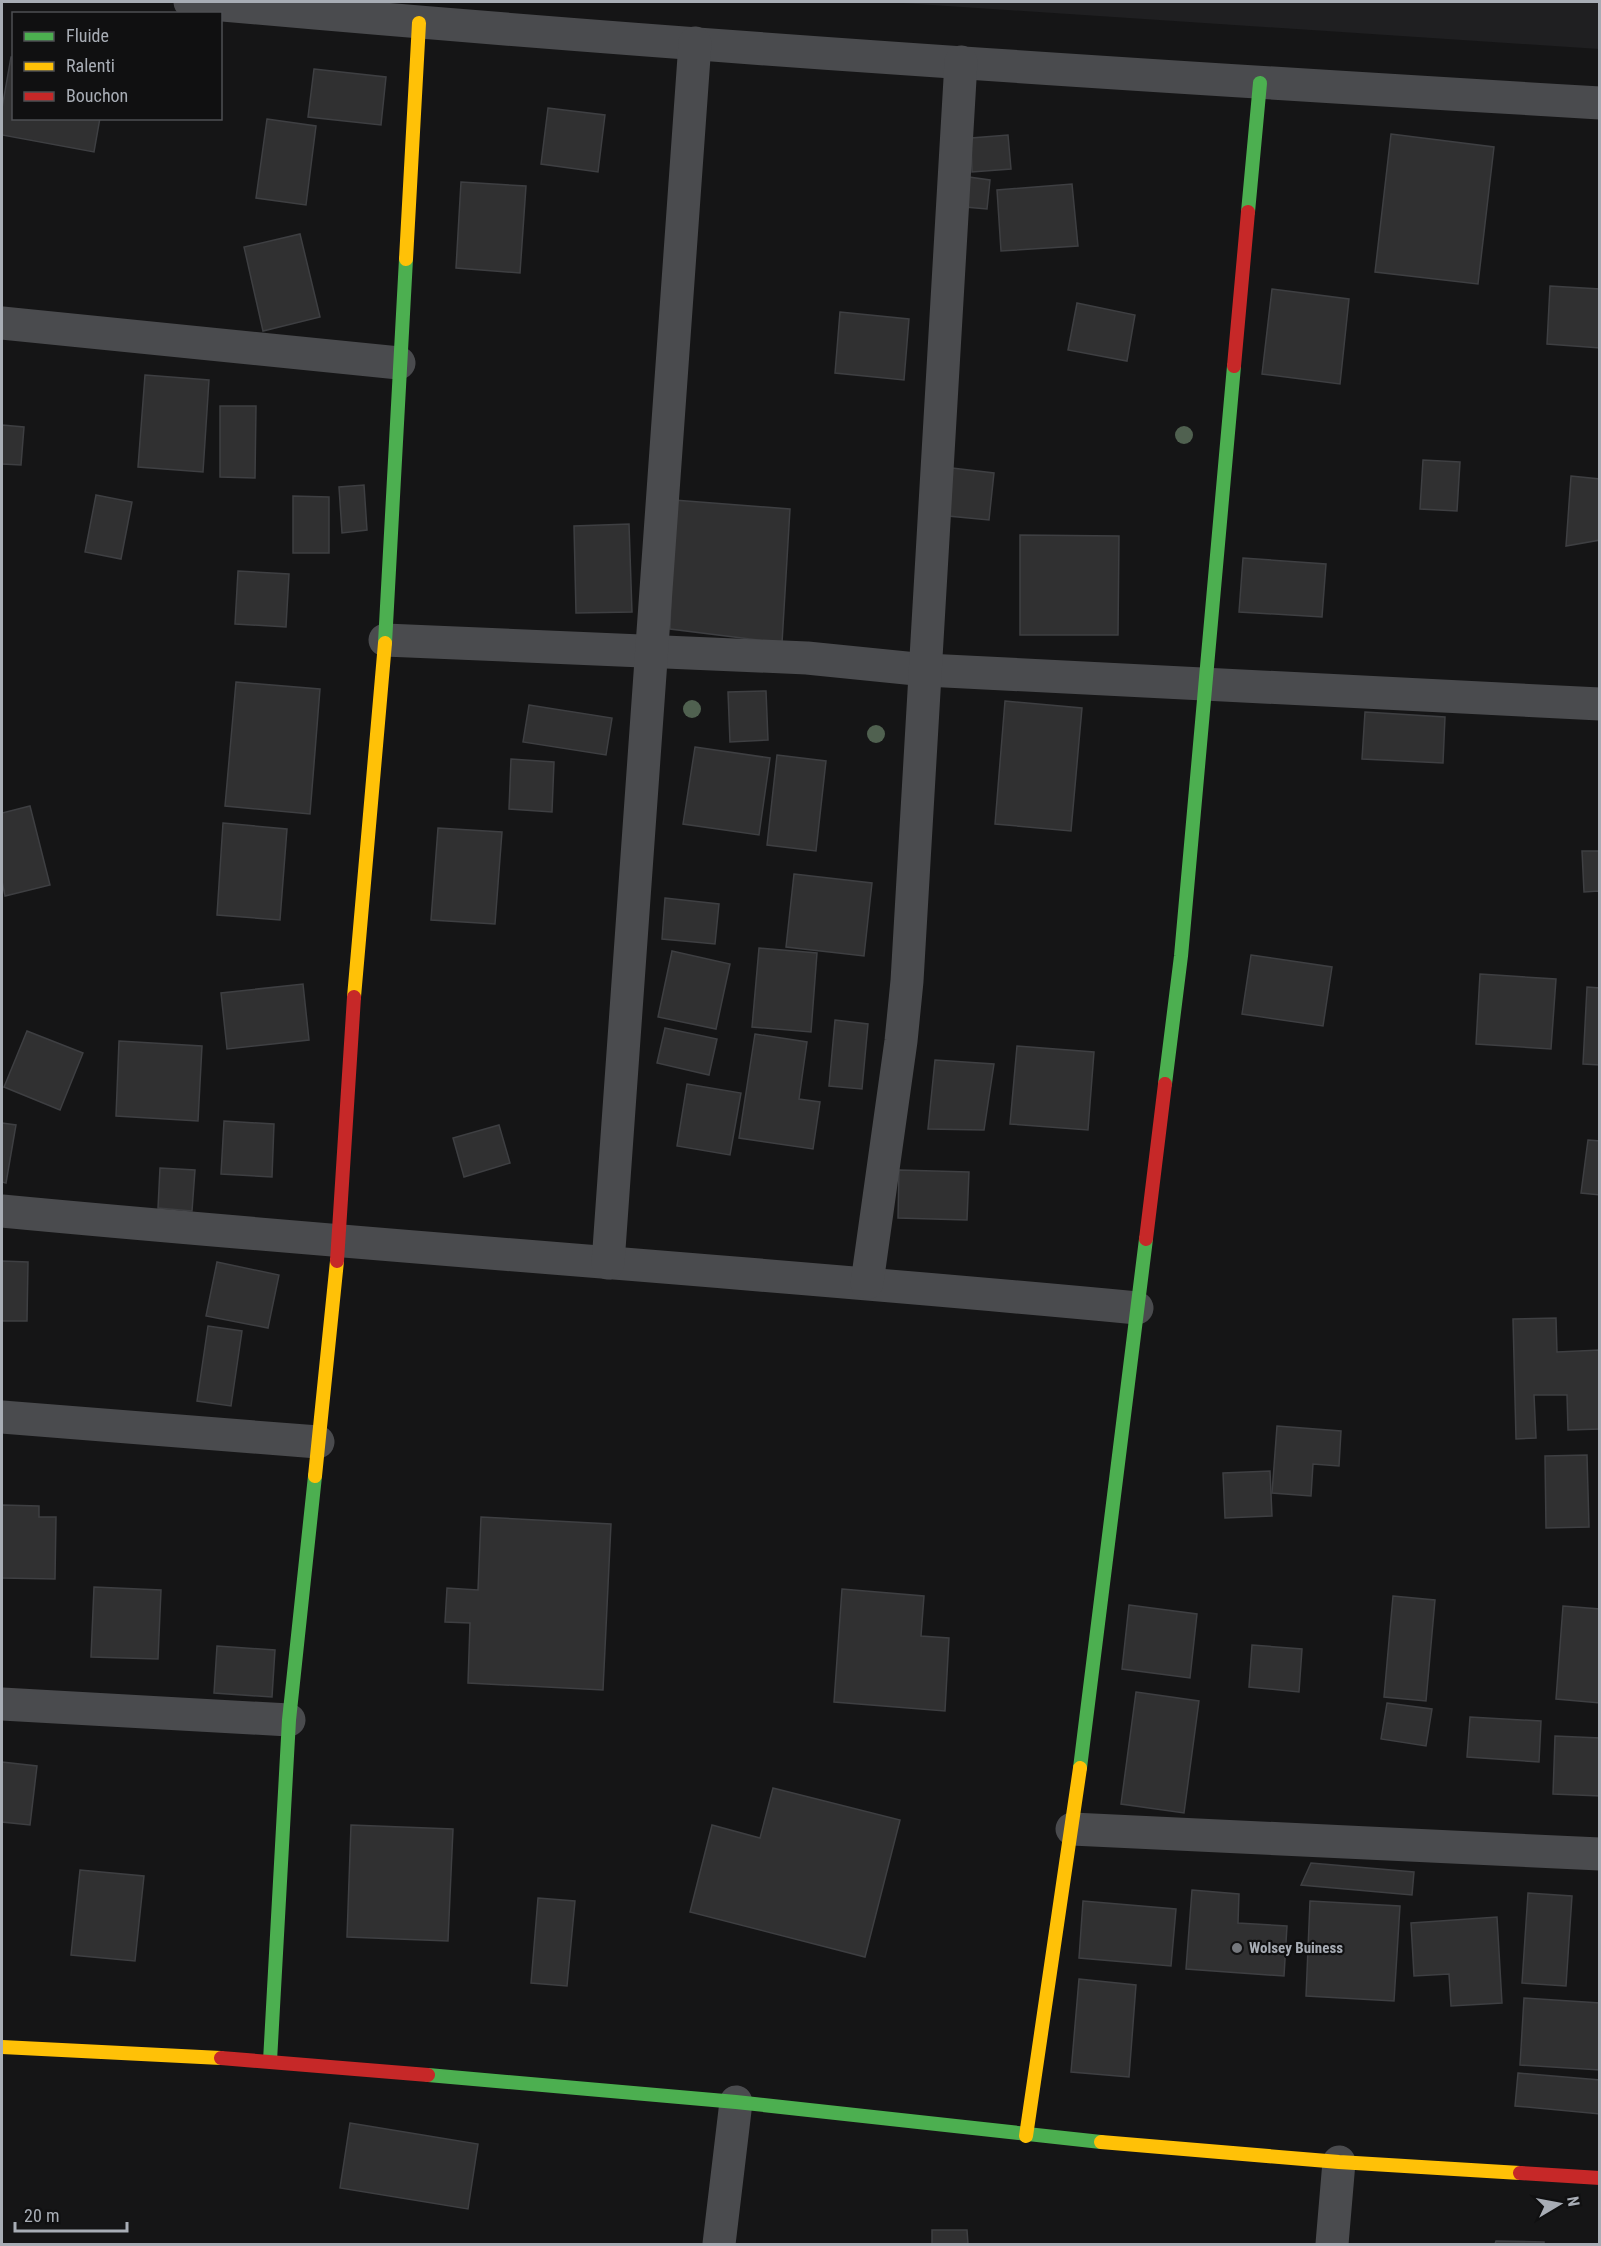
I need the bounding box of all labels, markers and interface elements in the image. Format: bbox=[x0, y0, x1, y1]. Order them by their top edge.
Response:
legend bbox=[12, 12, 222, 120]
text: Fluide bbox=[66, 25, 109, 46]
text: Ralenti bbox=[66, 55, 115, 76]
text: Bouchon bbox=[66, 85, 128, 106]
place label: Wolsey Buiness bbox=[1249, 1939, 1343, 1957]
marker: Wolsey Buiness bbox=[1230, 1941, 1244, 1955]
north arrow bbox=[1529, 2174, 1589, 2234]
scale bar bbox=[15, 2195, 128, 2233]
text: N bbox=[1563, 2195, 1583, 2208]
text: 20 m bbox=[24, 2205, 59, 2226]

